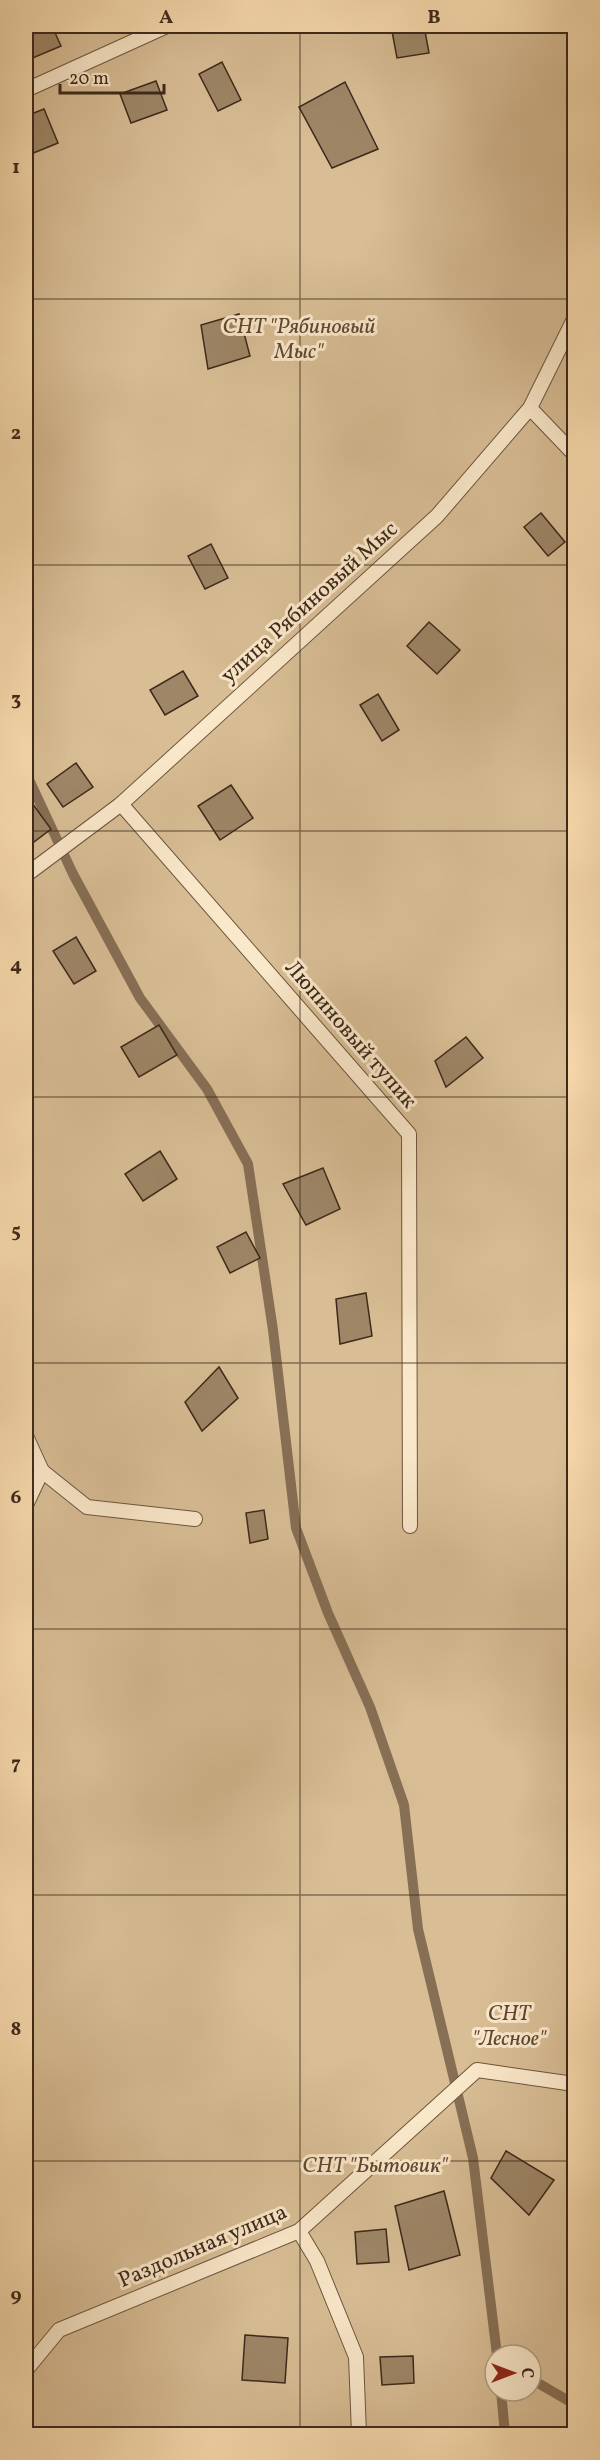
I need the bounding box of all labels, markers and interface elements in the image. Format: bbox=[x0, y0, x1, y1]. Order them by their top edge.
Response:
text: A bbox=[159, 4, 173, 32]
text: B bbox=[427, 4, 441, 32]
scale bar bbox=[60, 57, 164, 95]
text: 20 m bbox=[69, 67, 109, 92]
text: 1 bbox=[12, 154, 20, 182]
park label: СНТ "Рябиновый Мыс" bbox=[223, 312, 375, 368]
text: 2 bbox=[11, 420, 21, 448]
street label: улица Рябиновый Мыс bbox=[214, 515, 406, 691]
text: 3 bbox=[11, 686, 21, 714]
text: 4 bbox=[10, 952, 22, 980]
street label: Люпиновый тупик bbox=[277, 954, 423, 1116]
text: 5 bbox=[11, 1218, 21, 1246]
text: 6 bbox=[11, 1484, 22, 1512]
text: 7 bbox=[11, 1750, 21, 1778]
park label: СНТ "Лесное" bbox=[472, 1999, 547, 2055]
text: 8 bbox=[11, 2016, 21, 2044]
park label: СНТ "Бытовик" bbox=[302, 2151, 448, 2182]
street label: Раздольная улица bbox=[114, 2197, 292, 2297]
text: 9 bbox=[10, 2282, 22, 2310]
north arrow bbox=[483, 2343, 543, 2403]
text: С bbox=[515, 2368, 537, 2378]

